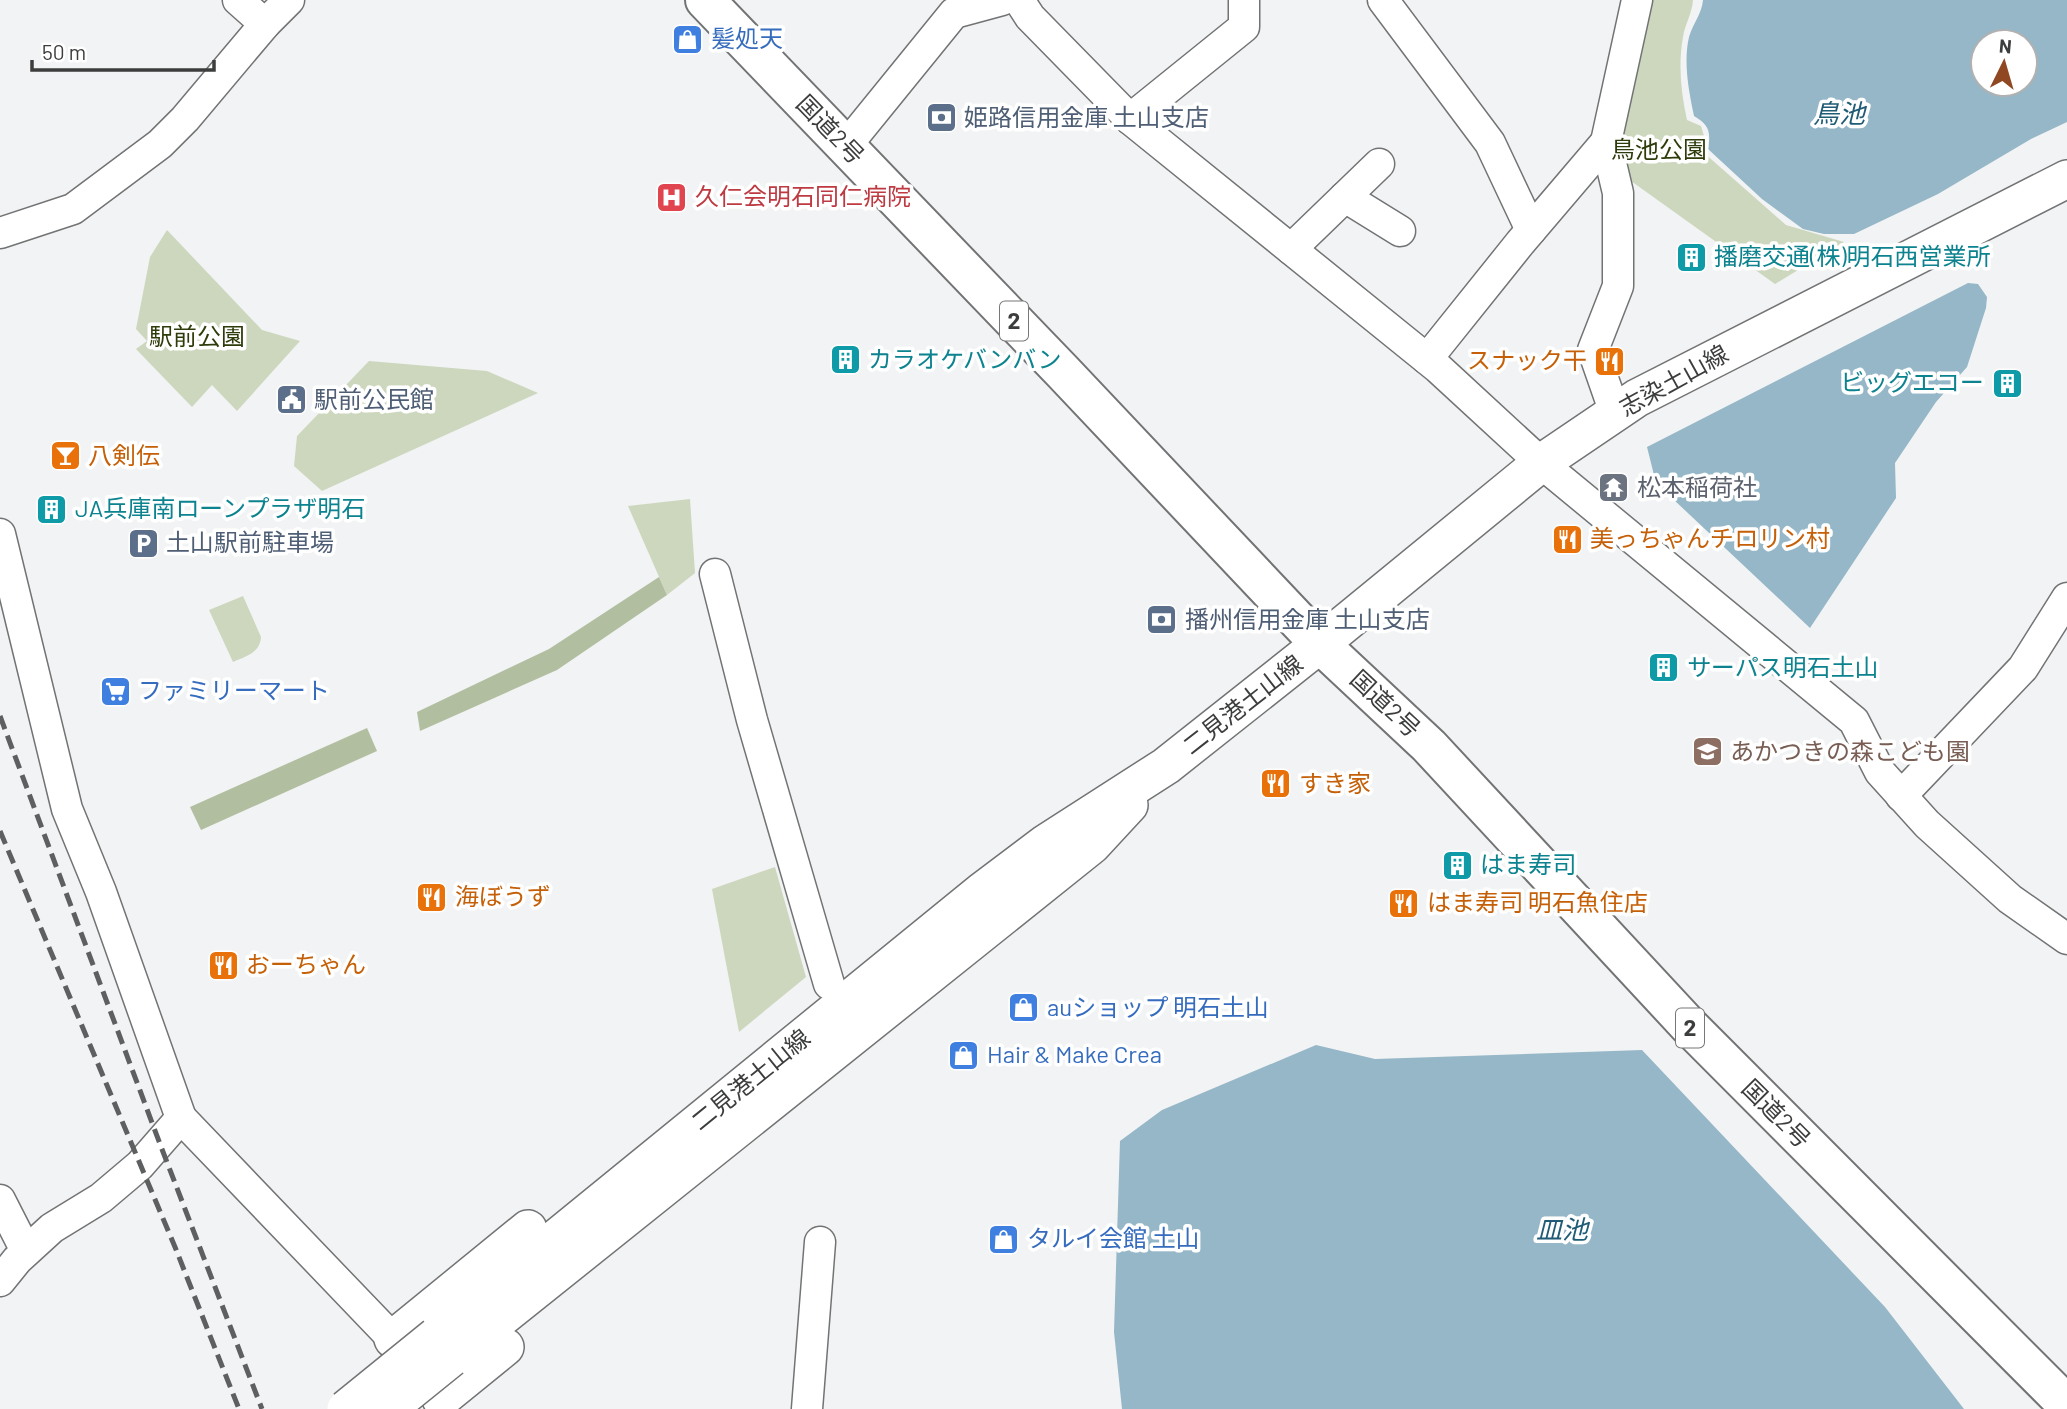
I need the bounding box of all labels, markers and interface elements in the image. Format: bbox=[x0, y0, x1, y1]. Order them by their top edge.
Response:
shop icon: 髪処天 bbox=[671, 22, 705, 56]
place label: 髪処天 bbox=[711, 23, 783, 52]
scale bar bbox=[32, 28, 214, 72]
north arrow bbox=[1969, 28, 2039, 98]
text: N bbox=[1998, 34, 2013, 58]
text: 50 m bbox=[42, 39, 86, 64]
street label: 国道2号 bbox=[791, 88, 871, 170]
water label: 鳥池 bbox=[1813, 97, 1868, 128]
bank icon: 姫路信用金庫 土山支店 bbox=[924, 101, 958, 135]
place label: 姫路信用金庫 土山支店 bbox=[964, 102, 1209, 131]
park label: 鳥池公園 bbox=[1611, 134, 1707, 163]
hospital icon: 久仁会明石同仁病院 bbox=[655, 180, 689, 214]
place label: 久仁会明石同仁病院 bbox=[695, 181, 911, 210]
building icon: 播磨交通(株)明石西営業所 bbox=[1674, 240, 1708, 274]
place label: 播磨交通(株)明石西営業所 bbox=[1714, 241, 1991, 270]
road number: 2 bbox=[1000, 302, 1028, 340]
park label: 駅前公園 bbox=[149, 321, 245, 350]
street label: 志染土山線 bbox=[1614, 338, 1733, 421]
building icon: カラオケバンバン bbox=[828, 343, 862, 377]
place label: カラオケバンバン bbox=[868, 344, 1061, 373]
restaurant icon: スナック干 bbox=[1593, 344, 1627, 378]
place label: スナック干 bbox=[1467, 345, 1587, 374]
building icon: ビッグエコー bbox=[1990, 366, 2024, 400]
place label: ビッグエコー bbox=[1840, 367, 1984, 396]
public building icon: 駅前公民館 bbox=[274, 383, 308, 417]
place label: 駅前公民館 bbox=[314, 384, 434, 413]
bar icon: 八剣伝 bbox=[48, 439, 82, 473]
place label: 八剣伝 bbox=[88, 440, 160, 469]
temple icon: 松本稲荷社 bbox=[1597, 471, 1631, 505]
place label: 松本稲荷社 bbox=[1637, 472, 1757, 501]
building icon: JA兵庫南ローンプラザ明石 bbox=[35, 492, 69, 526]
place label: JA兵庫南ローンプラザ明石 bbox=[75, 493, 365, 522]
restaurant icon: 美っちゃんチロリン村 bbox=[1550, 522, 1584, 556]
place label: 美っちゃんチロリン村 bbox=[1590, 523, 1830, 552]
parking icon: 土山駅前駐車場 bbox=[126, 526, 160, 560]
place label: 土山駅前駐車場 bbox=[166, 527, 334, 556]
bank icon: 播州信用金庫 土山支店 bbox=[1145, 603, 1179, 637]
place label: 播州信用金庫 土山支店 bbox=[1185, 604, 1430, 633]
street label: 二見港土山線 bbox=[1176, 648, 1308, 760]
building icon: サーパス明石土山 bbox=[1647, 651, 1681, 685]
place label: サーパス明石土山 bbox=[1687, 652, 1879, 681]
street label: 国道2号 bbox=[1345, 663, 1427, 742]
supermarket icon: ファミリーマート bbox=[98, 674, 132, 708]
place label: ファミリーマート bbox=[138, 675, 330, 704]
school or university icon: あかつきの森こども園 bbox=[1690, 735, 1724, 769]
place label: あかつきの森こども園 bbox=[1730, 736, 1970, 765]
restaurant icon: すき家 bbox=[1259, 767, 1293, 801]
place label: すき家 bbox=[1299, 768, 1371, 797]
building icon: はま寿司 bbox=[1440, 848, 1474, 882]
place label: はま寿司 bbox=[1480, 849, 1576, 878]
restaurant icon: 海ぼうず bbox=[415, 880, 449, 914]
place label: 海ぼうず bbox=[455, 881, 551, 910]
restaurant icon: はま寿司 明石魚住店 bbox=[1387, 886, 1421, 920]
place label: はま寿司 明石魚住店 bbox=[1427, 887, 1648, 916]
restaurant icon: おーちゃん bbox=[206, 948, 240, 982]
place label: おーちゃん bbox=[246, 949, 366, 978]
shop icon: auショップ 明石土山 bbox=[1007, 991, 1041, 1025]
place label: auショップ 明石土山 bbox=[1047, 992, 1269, 1021]
road number: 2 bbox=[1676, 1009, 1704, 1048]
street label: 二見港土山線 bbox=[685, 1022, 815, 1135]
shop icon: Hair & Make Crea bbox=[947, 1038, 981, 1072]
place label: Hair & Make Crea bbox=[987, 1039, 1162, 1068]
street label: 国道2号 bbox=[1737, 1073, 1817, 1153]
water label: 皿池 bbox=[1536, 1213, 1591, 1244]
shop icon: タルイ会館 土山 bbox=[987, 1222, 1021, 1256]
place label: タルイ会館 土山 bbox=[1027, 1223, 1200, 1252]

